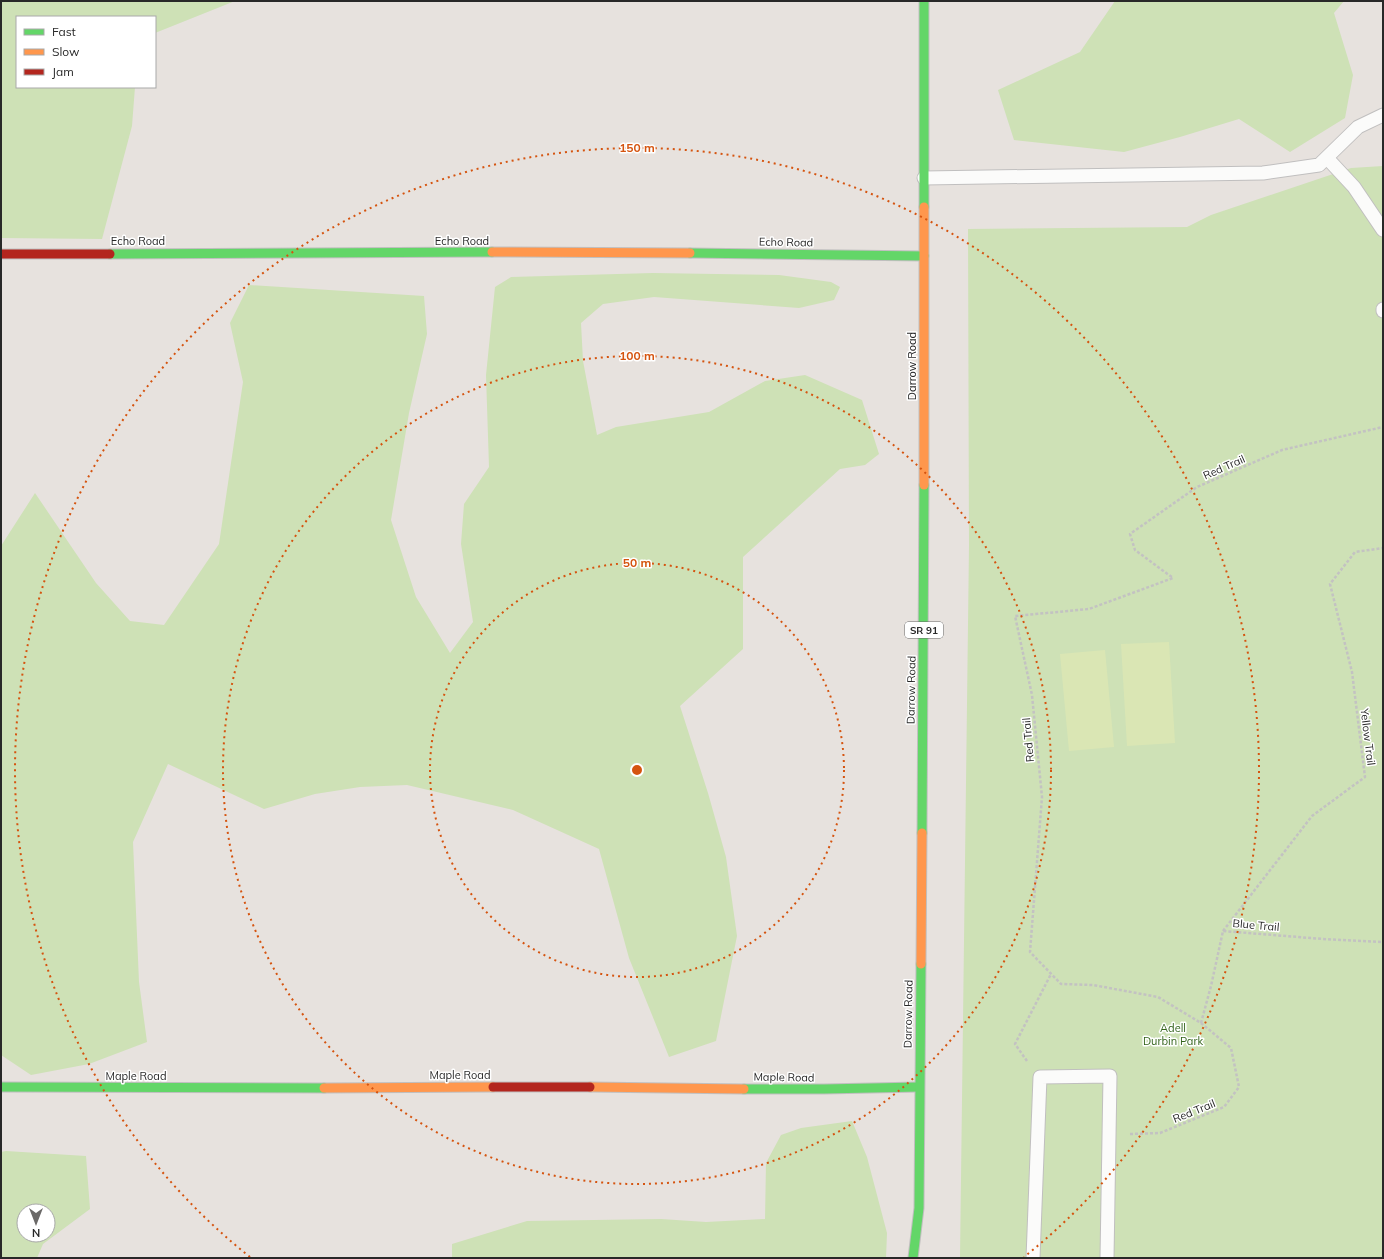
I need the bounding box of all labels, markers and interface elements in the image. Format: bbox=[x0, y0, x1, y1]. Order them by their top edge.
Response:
legend bbox=[16, 16, 156, 88]
text: Fast bbox=[52, 24, 76, 39]
text: Slow bbox=[52, 44, 80, 59]
text: Jam bbox=[52, 64, 74, 79]
text: 150 m bbox=[619, 140, 655, 155]
street label: Echo Road bbox=[111, 234, 165, 248]
street label: Echo Road bbox=[435, 234, 489, 248]
street label: Echo Road bbox=[759, 235, 813, 249]
street label: Darrow Road bbox=[905, 332, 919, 400]
text: 100 m bbox=[619, 348, 655, 363]
street label: Red Trail bbox=[1201, 452, 1247, 482]
text: 50 m bbox=[623, 555, 651, 570]
road number: SR 91 bbox=[905, 622, 943, 638]
street label: Darrow Road bbox=[903, 656, 919, 724]
street label: Yellow Trail bbox=[1357, 707, 1378, 766]
street label: Red Trail bbox=[1019, 717, 1037, 763]
centre of rings bbox=[630, 763, 644, 777]
street label: Blue Trail bbox=[1232, 916, 1280, 934]
street label: Darrow Road bbox=[900, 980, 916, 1048]
park label: Adell Durbin Park bbox=[1143, 1021, 1203, 1048]
street label: Maple Road bbox=[429, 1068, 491, 1082]
street label: Maple Road bbox=[105, 1069, 167, 1083]
street label: Maple Road bbox=[753, 1069, 815, 1085]
street label: Red Trail bbox=[1171, 1096, 1217, 1126]
north arrow bbox=[16, 1203, 56, 1243]
text: N bbox=[32, 1226, 40, 1240]

